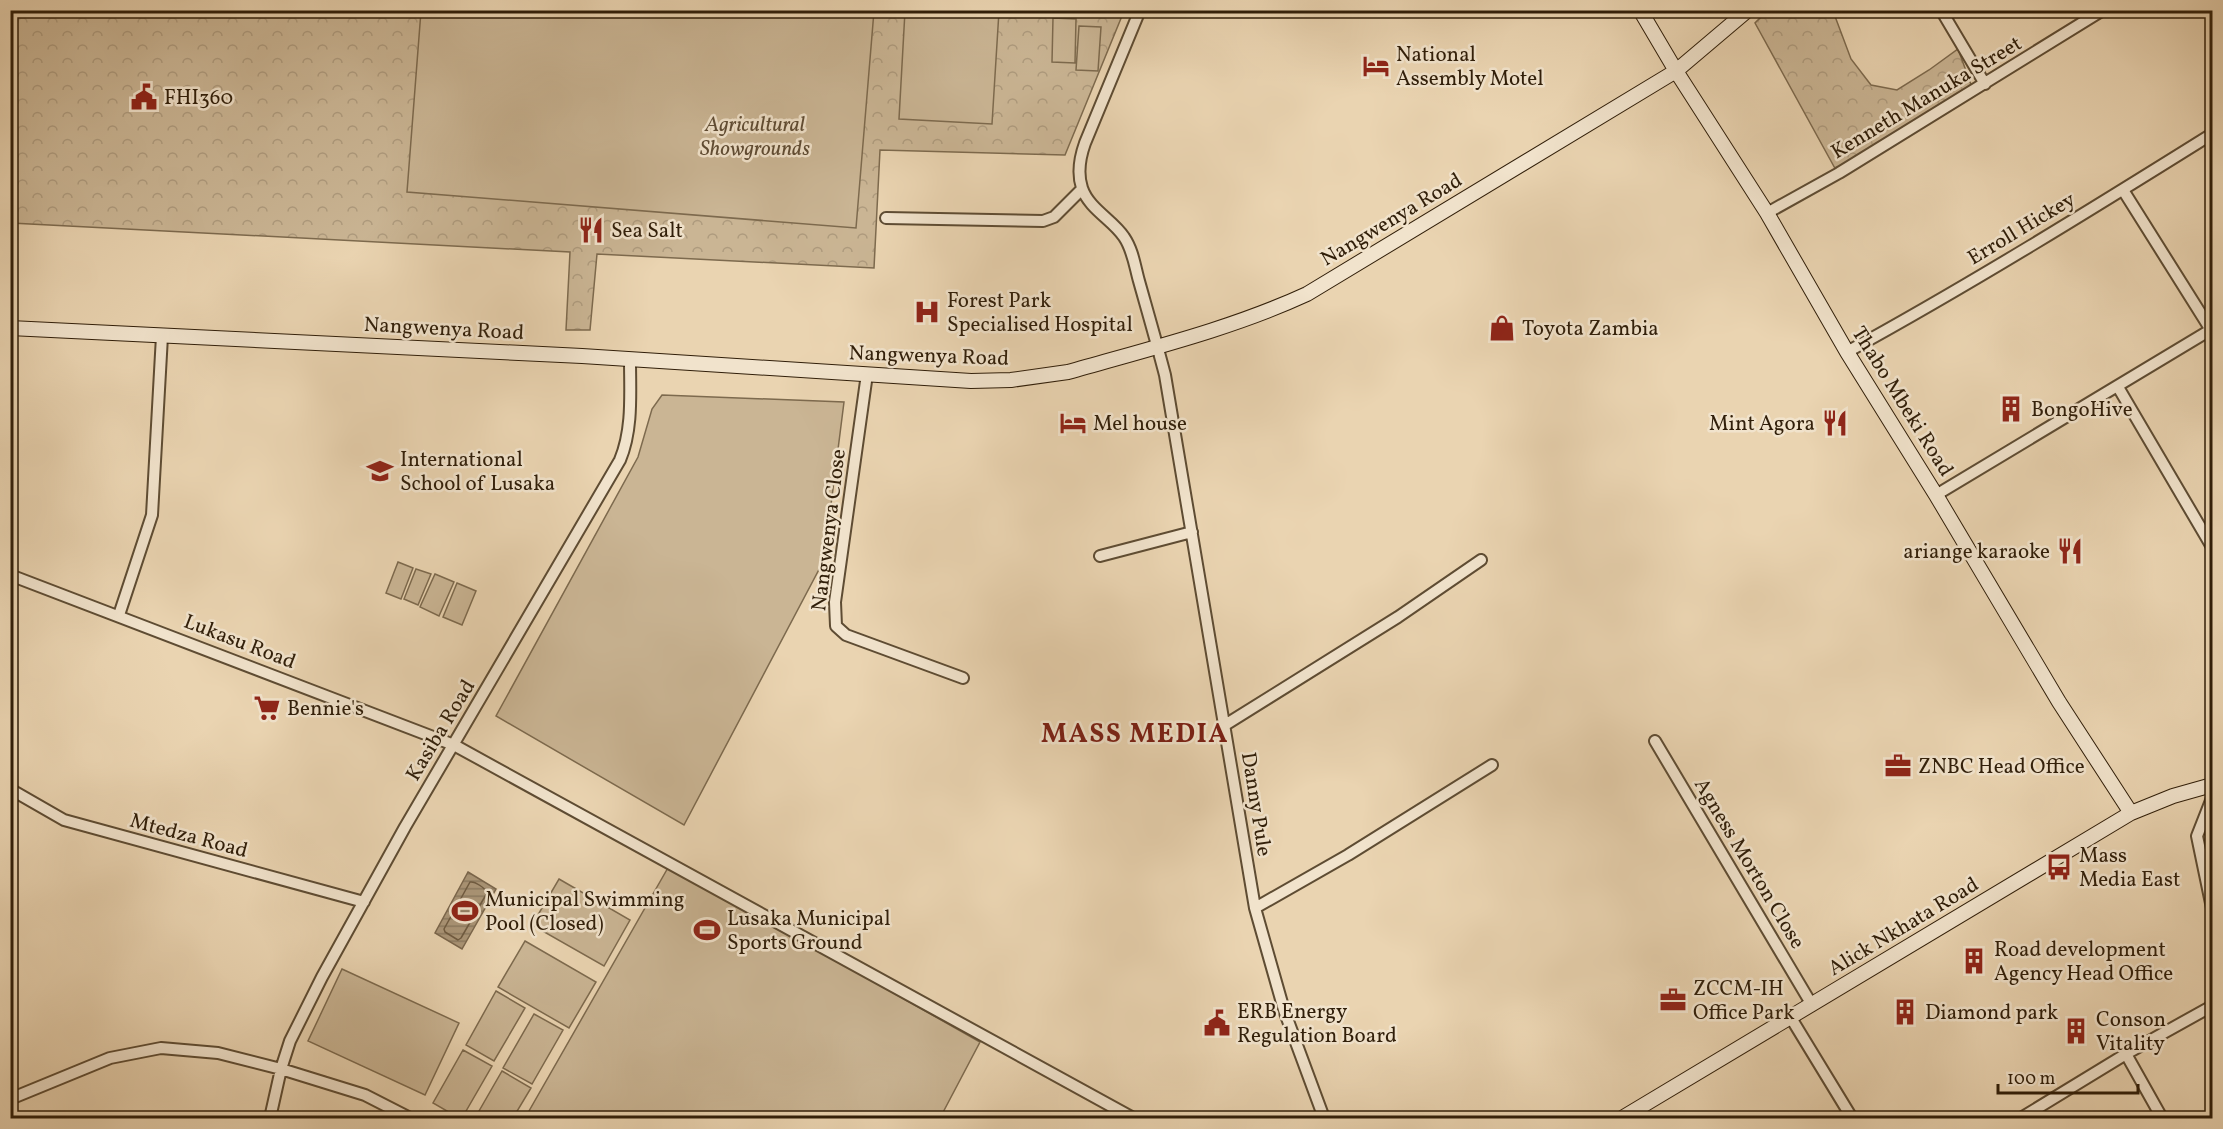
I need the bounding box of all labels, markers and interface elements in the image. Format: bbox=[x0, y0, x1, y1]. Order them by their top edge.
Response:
street label: Kenneth Manuka Street bbox=[1826, 30, 2028, 167]
place label: National Assembly Motel bbox=[1396, 41, 1543, 94]
hotel icon: National Assembly Motel bbox=[1361, 51, 1391, 81]
public building icon: FHI360 bbox=[129, 82, 159, 112]
place label: FHI360 bbox=[164, 84, 233, 113]
park label: Agricultural Showgrounds bbox=[700, 111, 810, 164]
street label: Nangwenya Road bbox=[1316, 167, 1468, 274]
street label: Erroll Hickey bbox=[1962, 185, 2082, 273]
restaurant icon: Sea Salt bbox=[576, 215, 606, 245]
place label: Sea Salt bbox=[611, 217, 683, 246]
place label: Forest Park Specialised Hospital bbox=[947, 287, 1133, 340]
hospital icon: Forest Park Specialised Hospital bbox=[912, 297, 942, 327]
street label: Nangwenya Road bbox=[363, 311, 525, 348]
shop icon: Toyota Zambia bbox=[1487, 313, 1517, 343]
place label: Toyota Zambia bbox=[1522, 315, 1659, 344]
street label: Thabo Mbeki Road bbox=[1844, 321, 1960, 482]
street label: Nangwenya Road bbox=[848, 339, 1010, 374]
building icon: BongoHive bbox=[1996, 394, 2026, 424]
place label: BongoHive bbox=[2031, 396, 2133, 425]
hotel icon: Mel house bbox=[1058, 408, 1088, 438]
restaurant icon: Mint Agora bbox=[1820, 408, 1850, 438]
place label: Mel house bbox=[1093, 410, 1187, 439]
place label: Mint Agora bbox=[1709, 410, 1815, 439]
place label: International School of Lusaka bbox=[400, 446, 555, 499]
street label: Nangwenya Close bbox=[805, 447, 854, 613]
school or university icon: International School of Lusaka bbox=[365, 456, 395, 486]
restaurant icon: ariange karaoke bbox=[2055, 536, 2085, 566]
place label: ariange karaoke bbox=[1903, 538, 2050, 567]
street label: Lukasu Road bbox=[179, 608, 300, 677]
street label: Kasiba Road bbox=[400, 675, 483, 787]
supermarket icon: Bennie's bbox=[252, 693, 282, 723]
place label: Bennie's bbox=[287, 695, 364, 724]
district label: MASS MEDIA bbox=[1041, 716, 1229, 754]
street label: Danny Pule bbox=[1233, 750, 1278, 859]
office icon: ZNBC Head Office bbox=[1883, 751, 1913, 781]
place label: ZNBC Head Office bbox=[1918, 753, 2085, 782]
street label: Agness Morton Close bbox=[1686, 773, 1811, 955]
street label: Mtedza Road bbox=[126, 807, 251, 866]
place label: Mass Media East bbox=[2079, 842, 2180, 895]
bus stop icon: Mass Media East bbox=[2044, 852, 2074, 882]
street label: Alick Nkhata Road bbox=[1823, 871, 1985, 984]
place label: Municipal Swimming Pool (Closed) bbox=[485, 886, 684, 939]
sports icon: Municipal Swimming Pool (Closed) bbox=[450, 896, 480, 926]
place label: Lusaka Municipal Sports Ground bbox=[727, 905, 890, 958]
sports icon: Lusaka Municipal Sports Ground bbox=[692, 915, 722, 945]
place label: Road development Agency Head Office bbox=[1994, 936, 2173, 989]
building icon: Road development Agency Head Office bbox=[1959, 946, 1989, 976]
place label: ZCCM-IH Office Park bbox=[1693, 975, 1795, 1028]
office icon: ZCCM-IH Office Park bbox=[1658, 985, 1688, 1015]
building icon: Diamond park bbox=[1890, 997, 1920, 1027]
place label: ERB Energy Regulation Board bbox=[1237, 998, 1397, 1051]
place label: Diamond park bbox=[1925, 999, 2059, 1028]
place label: Conson Vitality bbox=[2096, 1006, 2166, 1059]
public building icon: ERB Energy Regulation Board bbox=[1202, 1008, 1232, 1038]
building icon: Conson Vitality bbox=[2061, 1016, 2091, 1046]
scale bar bbox=[1998, 1057, 2138, 1095]
text: 100 m bbox=[2007, 1067, 2056, 1092]

